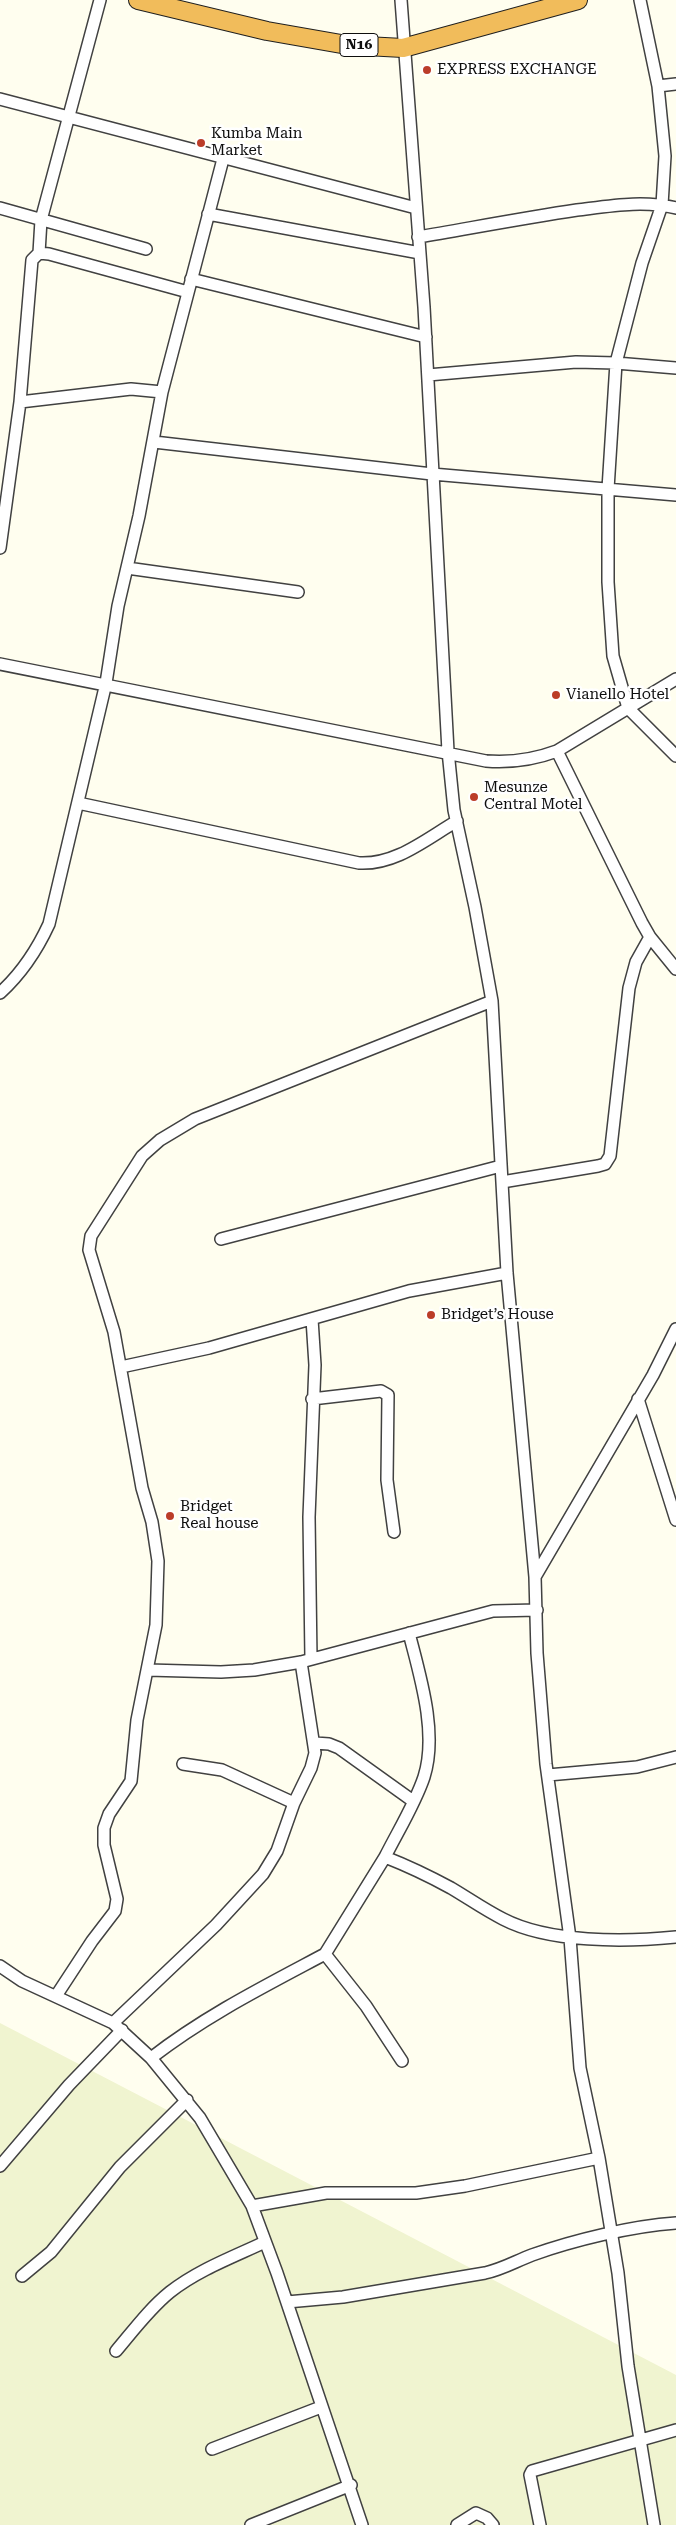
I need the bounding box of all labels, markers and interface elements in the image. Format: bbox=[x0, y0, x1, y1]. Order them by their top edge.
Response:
road number: N16 bbox=[340, 34, 378, 56]
place label: EXPRESS EXCHANGE bbox=[437, 61, 597, 79]
marker: EXPRESS EXCHANGE bbox=[421, 64, 433, 76]
place label: Kumba Main Market bbox=[211, 125, 302, 160]
marker: Kumba Main Market bbox=[195, 137, 207, 149]
place label: Vianello Hotel bbox=[566, 686, 669, 704]
marker: Vianello Hotel bbox=[550, 689, 562, 701]
place label: Mesunze Central Motel bbox=[484, 779, 582, 814]
marker: Mesunze Central Motel bbox=[468, 791, 480, 803]
place label: Bridget’s House bbox=[441, 1306, 554, 1324]
marker: Bridget’s House bbox=[425, 1309, 437, 1321]
place label: Bridget Real house bbox=[180, 1498, 258, 1533]
marker: Bridget Real house bbox=[164, 1510, 176, 1522]

